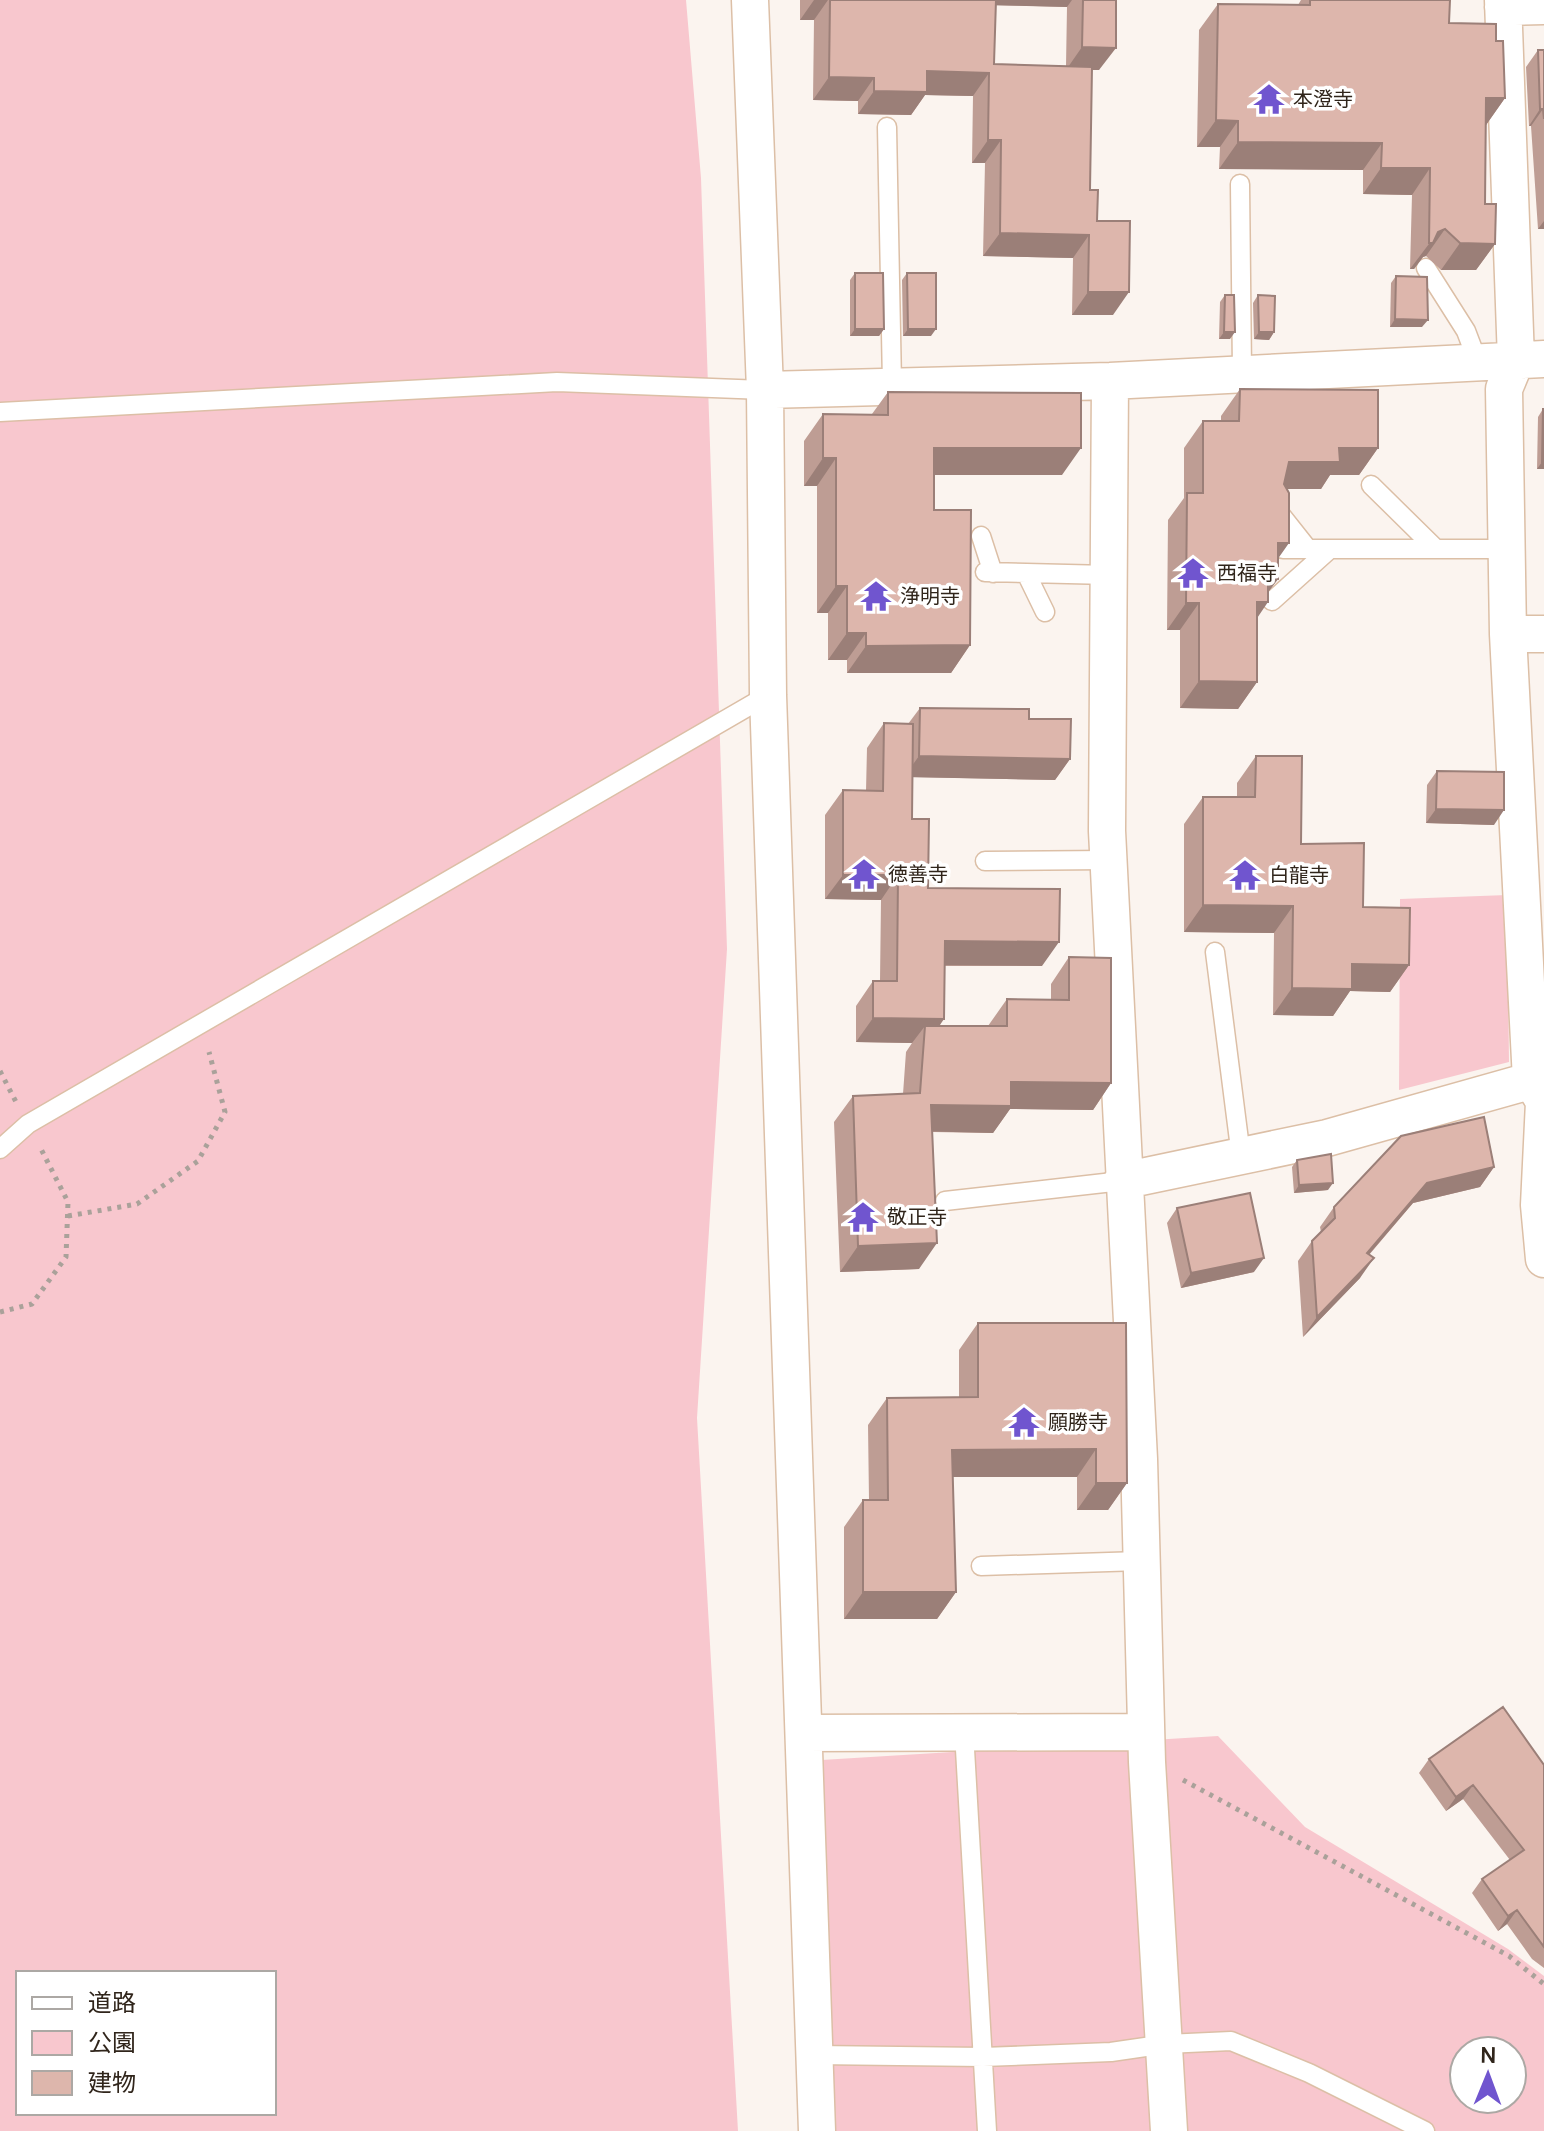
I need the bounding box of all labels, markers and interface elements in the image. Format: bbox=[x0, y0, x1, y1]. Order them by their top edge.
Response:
temple icon: 本澄寺 bbox=[1252, 82, 1286, 116]
place label: 本澄寺 bbox=[1293, 85, 1353, 112]
temple icon: 西福寺 bbox=[1176, 556, 1210, 590]
place label: 西福寺 bbox=[1217, 559, 1277, 586]
temple icon: 浄明寺 bbox=[859, 579, 893, 613]
place label: 浄明寺 bbox=[900, 582, 960, 609]
temple icon: 徳善寺 bbox=[847, 857, 881, 891]
temple icon: 白龍寺 bbox=[1228, 858, 1262, 892]
place label: 徳善寺 bbox=[888, 860, 948, 887]
place label: 白龍寺 bbox=[1269, 861, 1329, 888]
temple icon: 敬正寺 bbox=[846, 1200, 880, 1234]
place label: 敬正寺 bbox=[887, 1203, 947, 1230]
temple icon: 願勝寺 bbox=[1007, 1405, 1041, 1439]
place label: 願勝寺 bbox=[1048, 1408, 1108, 1435]
legend bbox=[16, 1971, 276, 2115]
text: 道路 bbox=[88, 1985, 136, 2018]
text: 公園 bbox=[88, 2025, 136, 2058]
north arrow bbox=[1448, 2035, 1528, 2115]
text: N bbox=[1480, 2040, 1497, 2070]
text: 建物 bbox=[88, 2065, 136, 2098]

